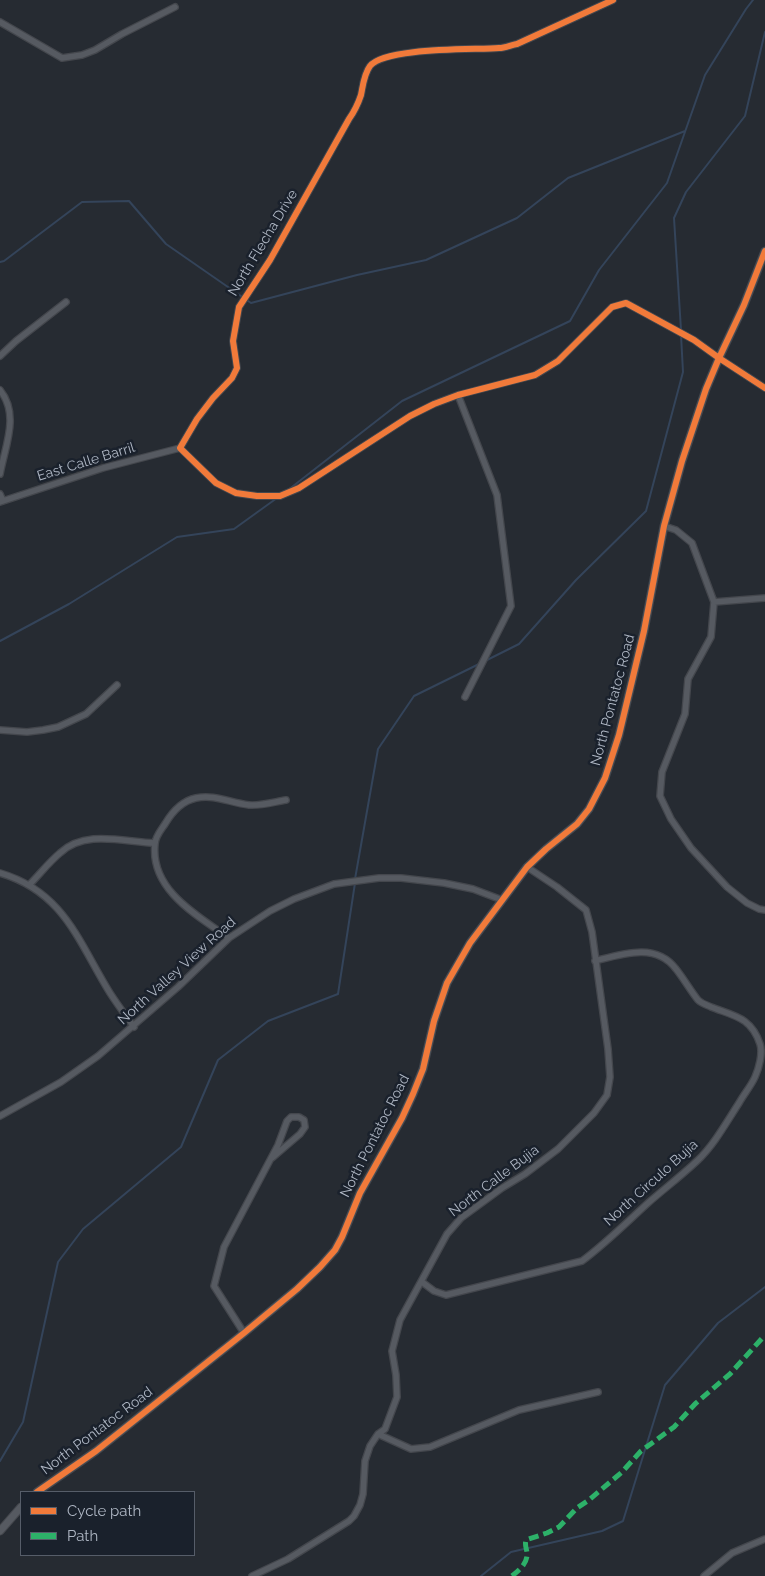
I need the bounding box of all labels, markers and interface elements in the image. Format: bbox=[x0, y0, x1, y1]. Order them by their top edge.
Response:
street label: North Flecha Drive bbox=[225, 187, 301, 299]
street label: East Calle Barril bbox=[35, 439, 137, 485]
street label: North Pontatoc Road bbox=[587, 632, 639, 768]
street label: North Valley View Road bbox=[115, 914, 239, 1028]
street label: North Pontatoc Road bbox=[337, 1072, 413, 1200]
street label: North Circulo Bujia bbox=[600, 1136, 702, 1230]
street label: North Calle Bujia bbox=[446, 1142, 542, 1220]
street label: North Pontatoc Road bbox=[38, 1384, 156, 1478]
legend bbox=[20, 1491, 195, 1556]
text: Cycle path bbox=[67, 1502, 141, 1520]
text: Path bbox=[67, 1527, 98, 1545]

